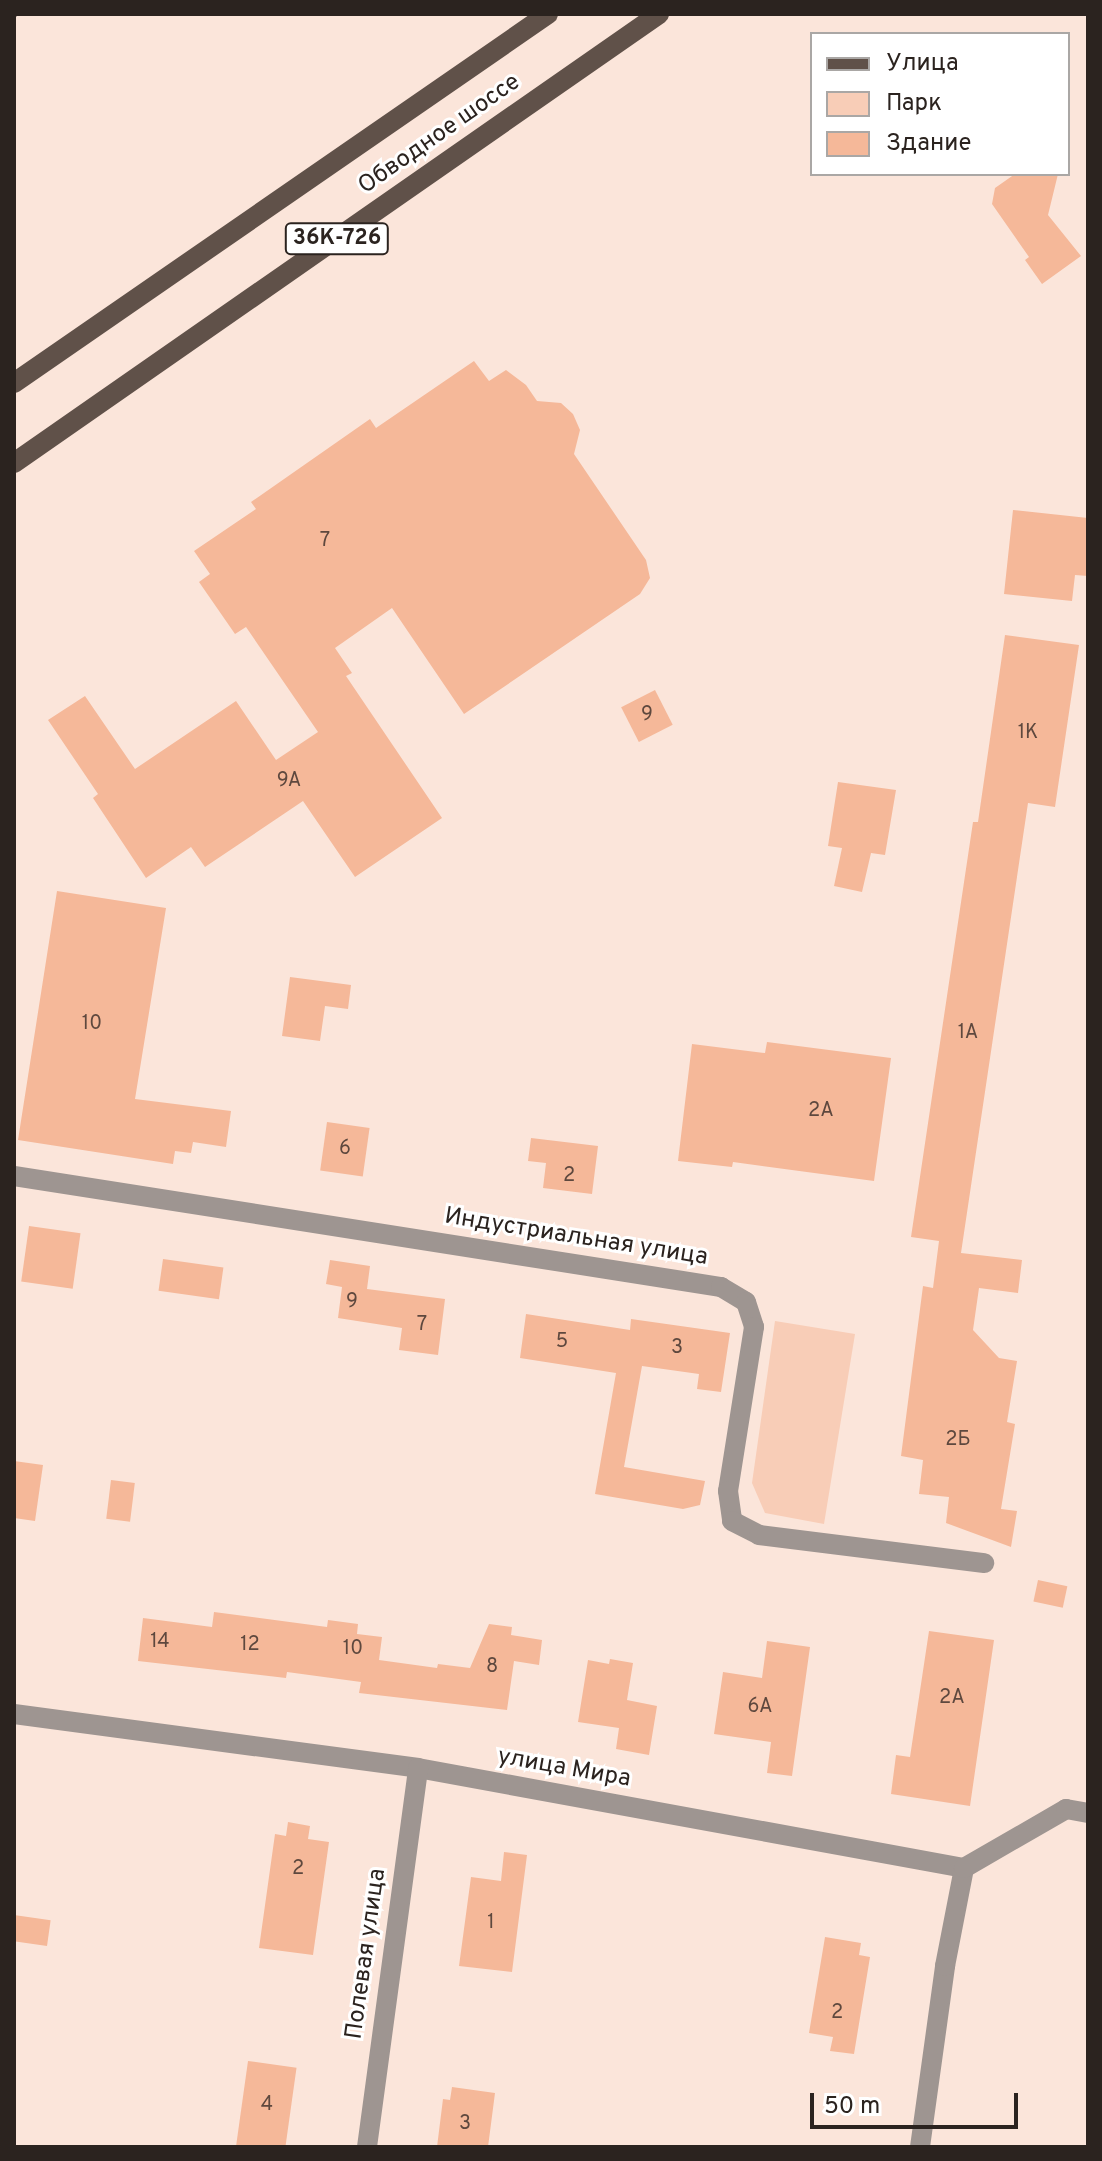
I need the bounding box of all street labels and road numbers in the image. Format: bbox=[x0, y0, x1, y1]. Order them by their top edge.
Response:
street label: Обводное шоссе bbox=[354, 68, 526, 202]
road number: 36К-726 bbox=[283, 221, 391, 257]
street label: Индустриальная улица bbox=[442, 1203, 710, 1273]
street label: улица Мира bbox=[495, 1743, 633, 1795]
street label: Полевая улица bbox=[341, 1867, 393, 2041]

